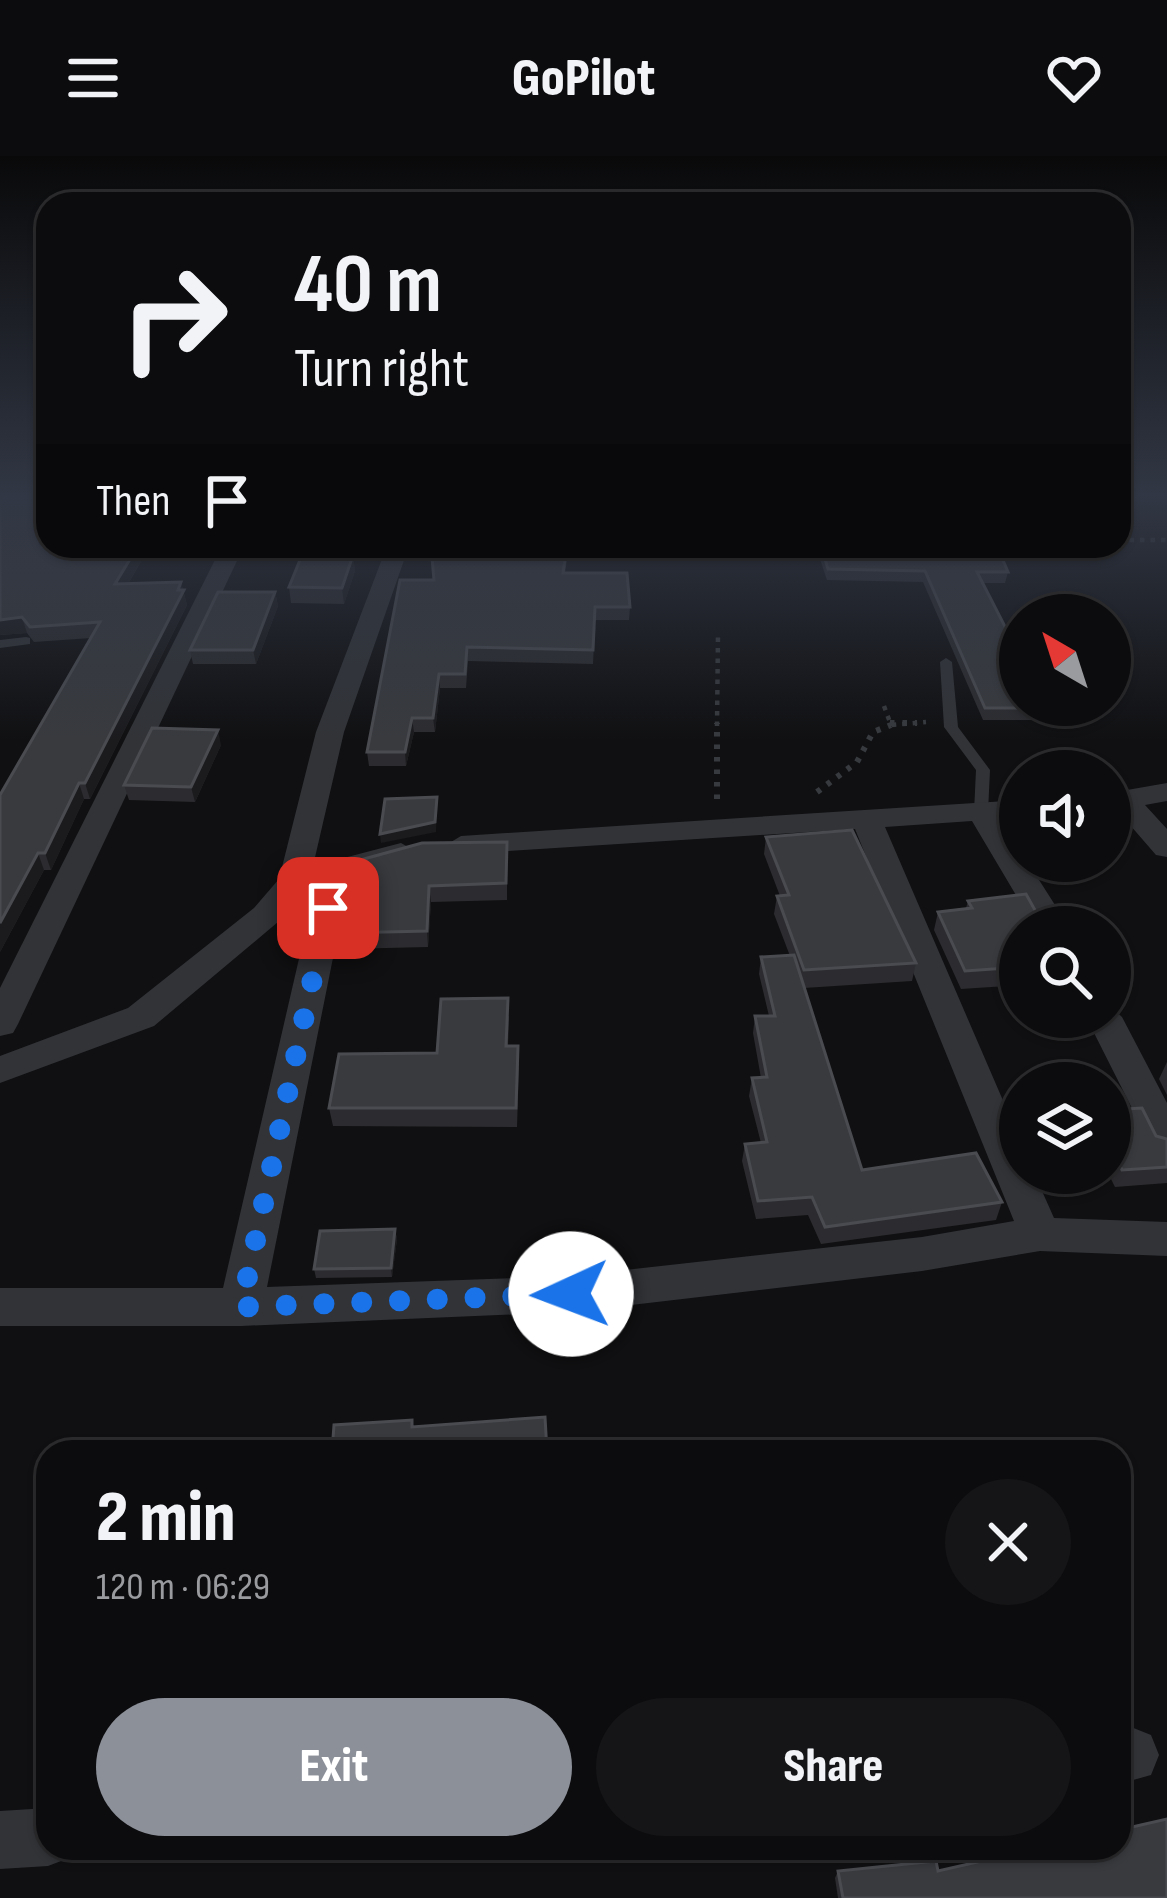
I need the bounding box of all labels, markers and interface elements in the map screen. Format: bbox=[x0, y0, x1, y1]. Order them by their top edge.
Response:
icon: menu bbox=[60, 45, 126, 111]
icon: heart bbox=[1041, 45, 1107, 111]
text: GoPilot bbox=[512, 46, 655, 111]
text: 40 m bbox=[294, 235, 442, 336]
icon: right bbox=[96, 240, 252, 396]
text: Turn right bbox=[294, 337, 469, 402]
icon: arrive bbox=[194, 468, 260, 534]
text: Then bbox=[96, 474, 170, 529]
north arrow bbox=[999, 594, 1131, 726]
map controls bbox=[999, 594, 1131, 1194]
button: sound bbox=[999, 750, 1131, 882]
pin bbox=[277, 857, 379, 959]
icon: arrive bbox=[295, 875, 361, 941]
button: search bbox=[999, 906, 1131, 1038]
button: layers bbox=[999, 1062, 1131, 1194]
position arrow bbox=[508, 1231, 634, 1357]
text: 2 min bbox=[96, 1475, 236, 1562]
button: close bbox=[945, 1479, 1071, 1605]
text: 120 m · 06:29 bbox=[96, 1564, 270, 1611]
button: Exit bbox=[96, 1698, 572, 1836]
button: Share bbox=[596, 1698, 1071, 1836]

